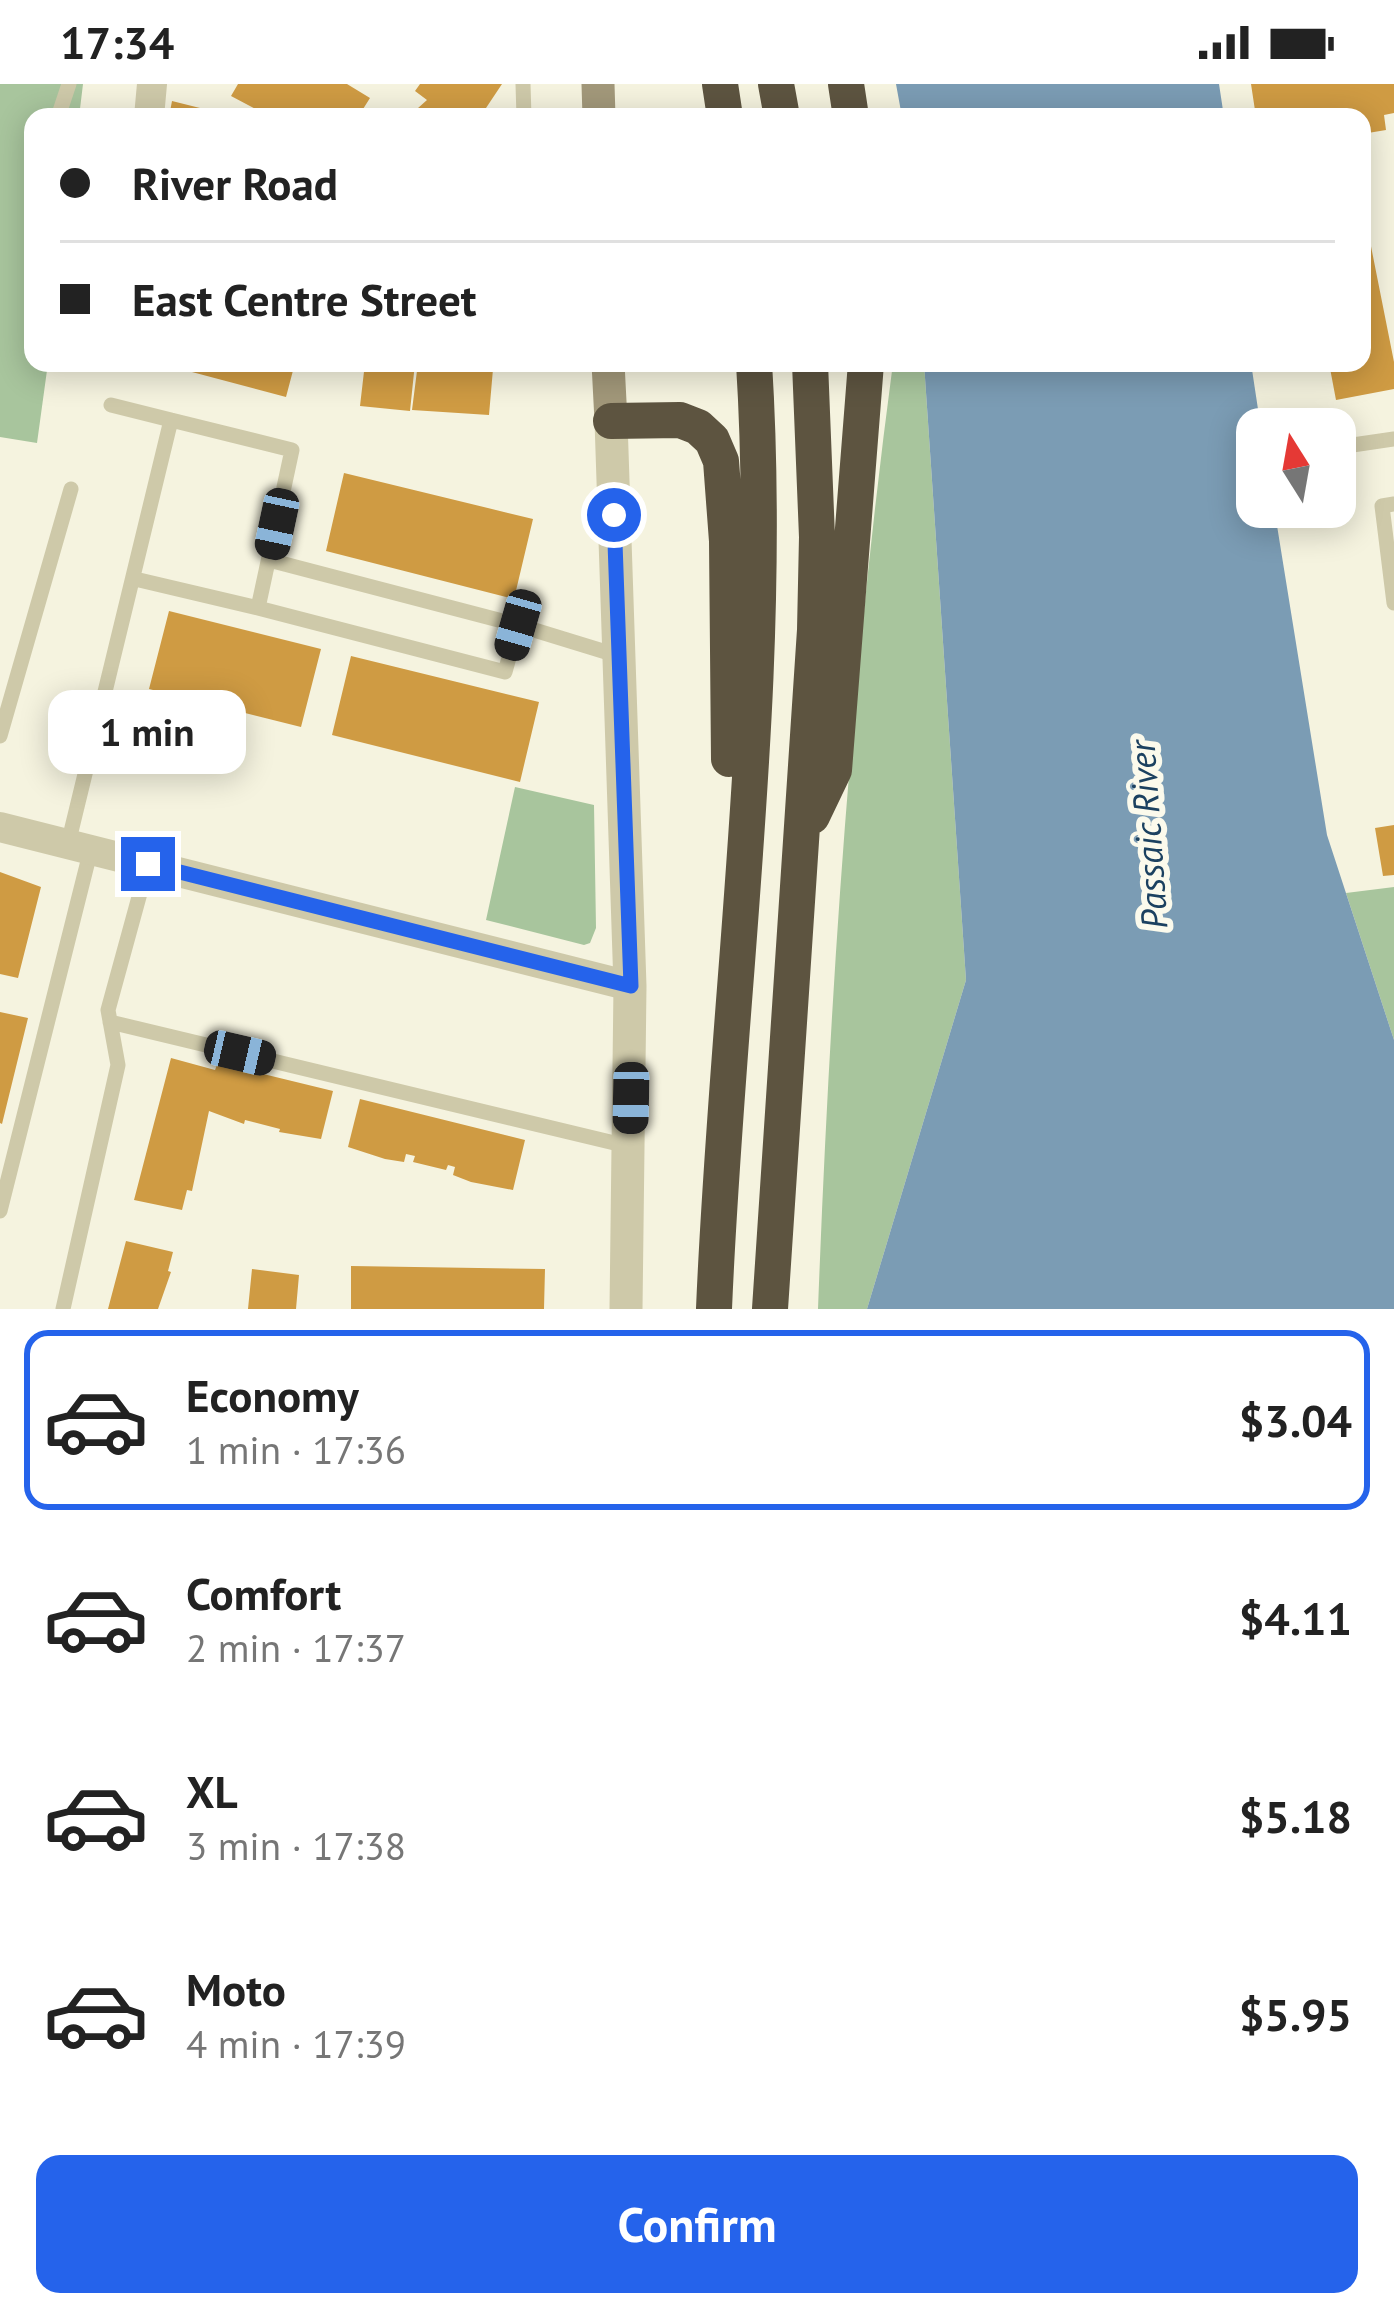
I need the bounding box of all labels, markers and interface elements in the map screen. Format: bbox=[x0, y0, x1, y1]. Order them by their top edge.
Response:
text: 17:34 bbox=[60, 13, 174, 71]
text: River Road bbox=[132, 154, 338, 212]
text: East Centre Street bbox=[132, 270, 477, 328]
north arrow bbox=[1236, 408, 1356, 528]
map controls bbox=[1236, 408, 1356, 528]
car bbox=[252, 485, 302, 563]
route start bbox=[587, 488, 641, 542]
car bbox=[491, 585, 545, 665]
callout: 1 min bbox=[49, 690, 247, 774]
text: 1 min bbox=[99, 706, 195, 757]
water label: Passaic River bbox=[1117, 737, 1178, 931]
route end bbox=[121, 837, 175, 891]
car bbox=[201, 1027, 279, 1079]
car bbox=[612, 1062, 650, 1134]
icon: car bbox=[42, 1366, 150, 1474]
text: Economy bbox=[186, 1366, 359, 1424]
text: $3.04 bbox=[1239, 1391, 1352, 1449]
text: 1 min · 17:36 bbox=[186, 1424, 406, 1475]
icon: car bbox=[42, 1564, 150, 1672]
text: Comfort bbox=[186, 1564, 341, 1622]
text: $4.11 bbox=[1239, 1589, 1352, 1647]
text: 2 min · 17:37 bbox=[186, 1622, 406, 1673]
icon: car bbox=[42, 1762, 150, 1870]
text: XL bbox=[186, 1762, 238, 1820]
text: $5.18 bbox=[1239, 1787, 1352, 1845]
text: 3 min · 17:38 bbox=[186, 1820, 406, 1871]
icon: car bbox=[42, 1960, 150, 2068]
text: Moto bbox=[186, 1960, 286, 2018]
text: $5.95 bbox=[1239, 1985, 1352, 2043]
text: 4 min · 17:39 bbox=[186, 2018, 406, 2069]
button: Confirm bbox=[36, 2155, 1358, 2293]

